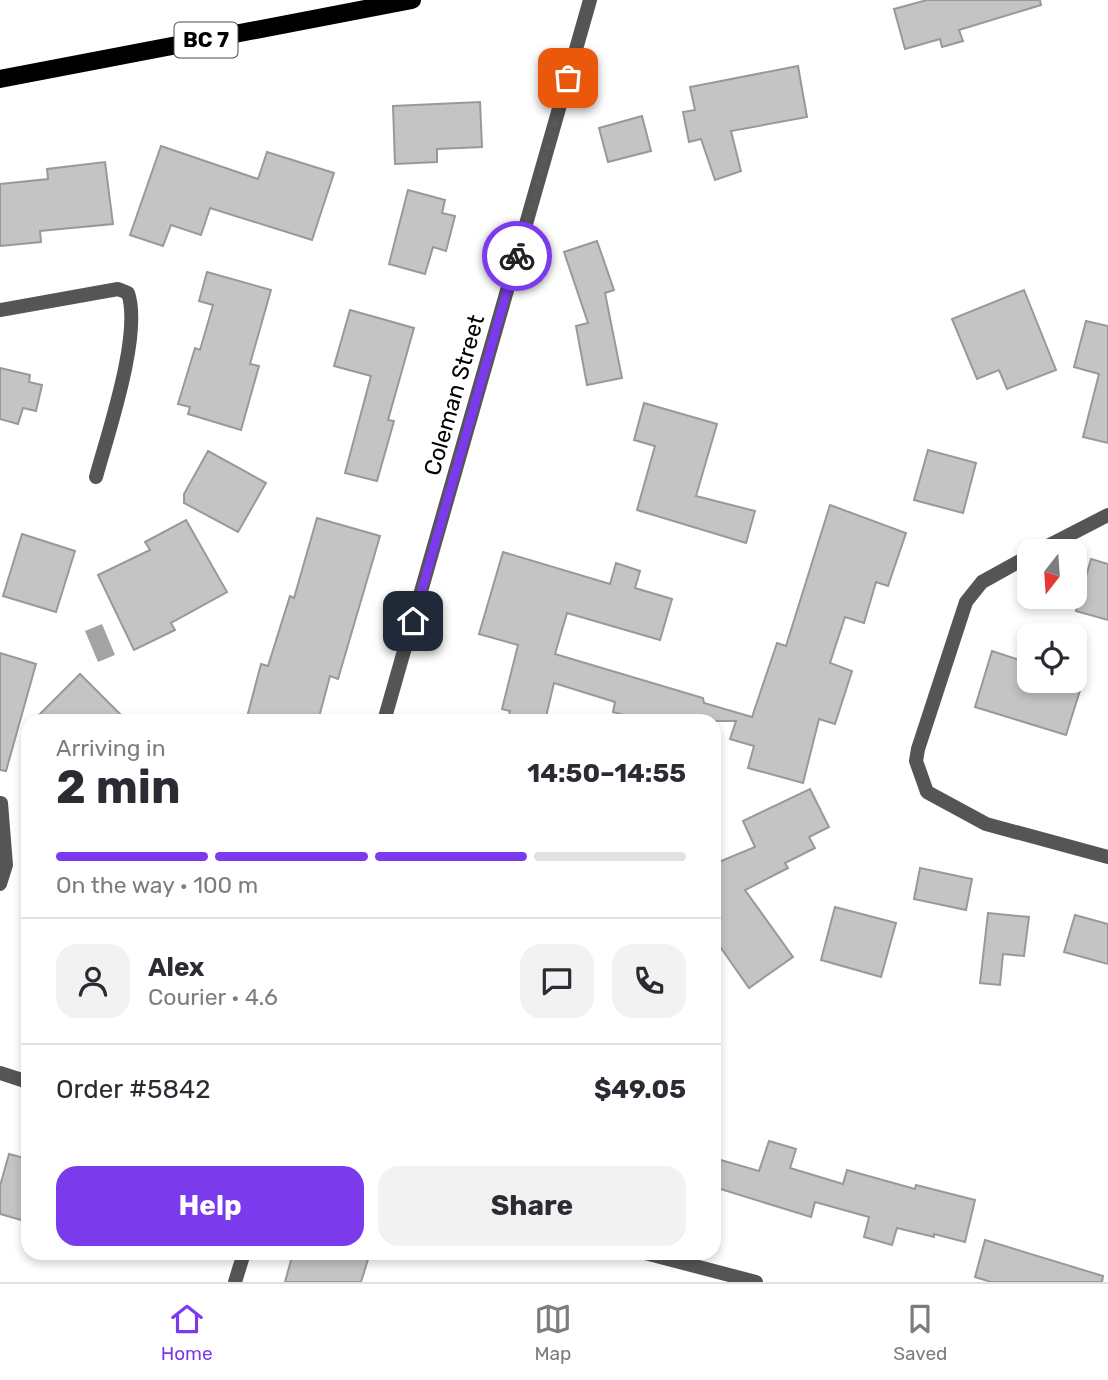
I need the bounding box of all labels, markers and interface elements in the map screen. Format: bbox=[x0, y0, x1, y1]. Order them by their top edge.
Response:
road number: BC 7 bbox=[174, 22, 238, 58]
pin bbox=[538, 48, 598, 108]
icon: bag bbox=[549, 59, 587, 97]
courier bbox=[482, 221, 552, 291]
icon: bike bbox=[498, 237, 536, 275]
street label: Coleman Street bbox=[418, 311, 490, 479]
north arrow bbox=[1017, 539, 1087, 609]
map controls bbox=[1017, 539, 1087, 693]
pin bbox=[383, 591, 443, 651]
icon: home bbox=[394, 602, 432, 640]
button: locate bbox=[1017, 623, 1087, 693]
text: Arriving in bbox=[56, 734, 166, 762]
text: 14:50–14:55 bbox=[527, 758, 686, 789]
text: 2 min bbox=[56, 760, 181, 815]
text: On the way · 100 m bbox=[56, 871, 258, 899]
button: person bbox=[56, 944, 130, 1018]
button: chat bbox=[520, 944, 594, 1018]
button: phone bbox=[612, 944, 686, 1018]
text: Alex bbox=[148, 952, 204, 983]
text: Courier · 4.6 bbox=[148, 983, 278, 1011]
text: Order #5842 bbox=[56, 1074, 210, 1105]
text: $49.05 bbox=[594, 1074, 686, 1105]
button: Help bbox=[56, 1166, 364, 1246]
button: Share bbox=[378, 1166, 686, 1246]
tab: Home bbox=[161, 1300, 213, 1365]
tab: Map bbox=[534, 1300, 572, 1365]
tab: Saved bbox=[893, 1300, 947, 1365]

